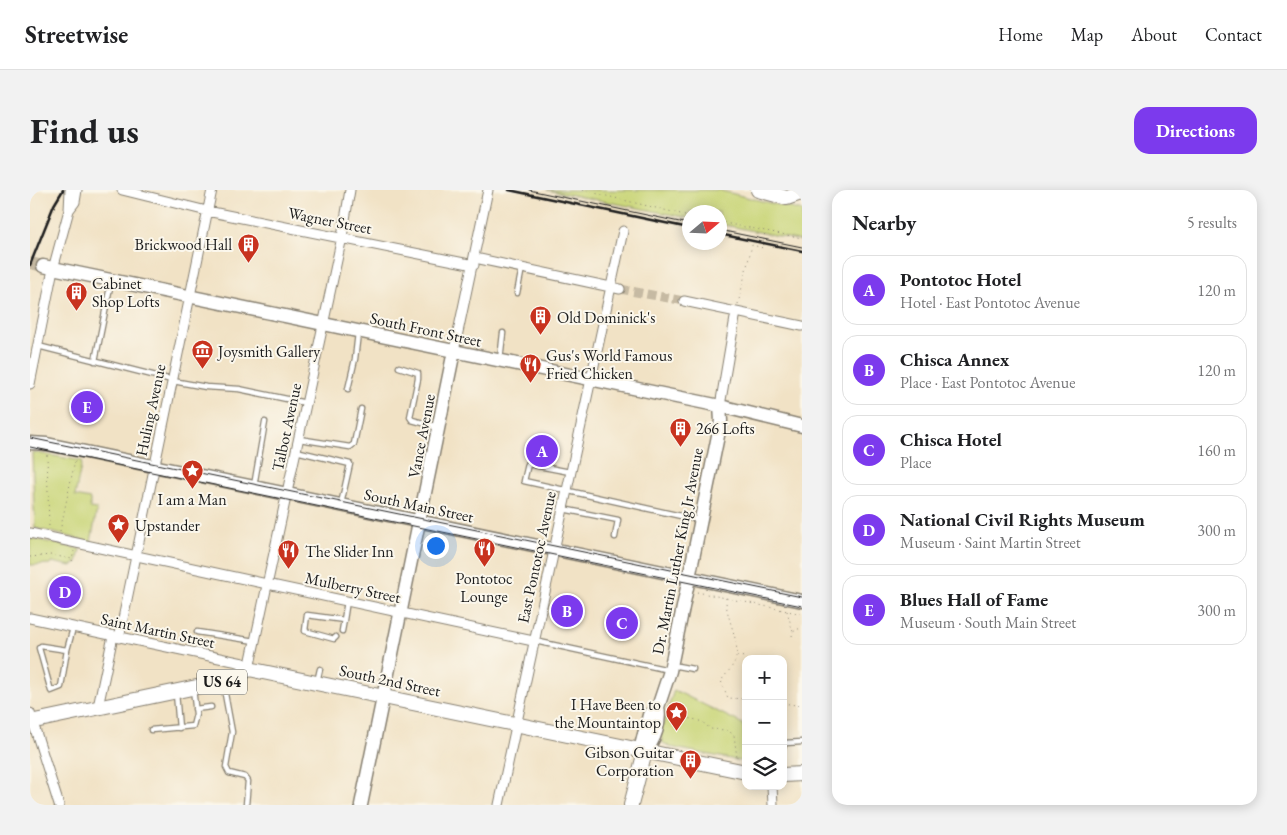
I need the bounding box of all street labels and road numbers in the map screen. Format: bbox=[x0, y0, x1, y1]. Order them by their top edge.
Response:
street label: Wagner Street bbox=[286, 202, 374, 239]
street label: South Front Street bbox=[368, 307, 484, 352]
street label: Huling Avenue bbox=[130, 362, 170, 458]
street label: Talbot Avenue bbox=[267, 381, 306, 473]
street label: Vance Avenue bbox=[403, 392, 440, 480]
street label: Dr. Martin Luther King Jr Avenue bbox=[647, 446, 708, 656]
street label: South Main Street bbox=[362, 484, 476, 527]
street label: East Pontotoc Avenue bbox=[512, 489, 561, 625]
street label: Mulberry Street bbox=[303, 567, 403, 608]
street label: Saint Martin Street bbox=[99, 608, 217, 653]
street label: South 2nd Street bbox=[337, 660, 442, 701]
road number: US 64 bbox=[197, 670, 247, 694]

